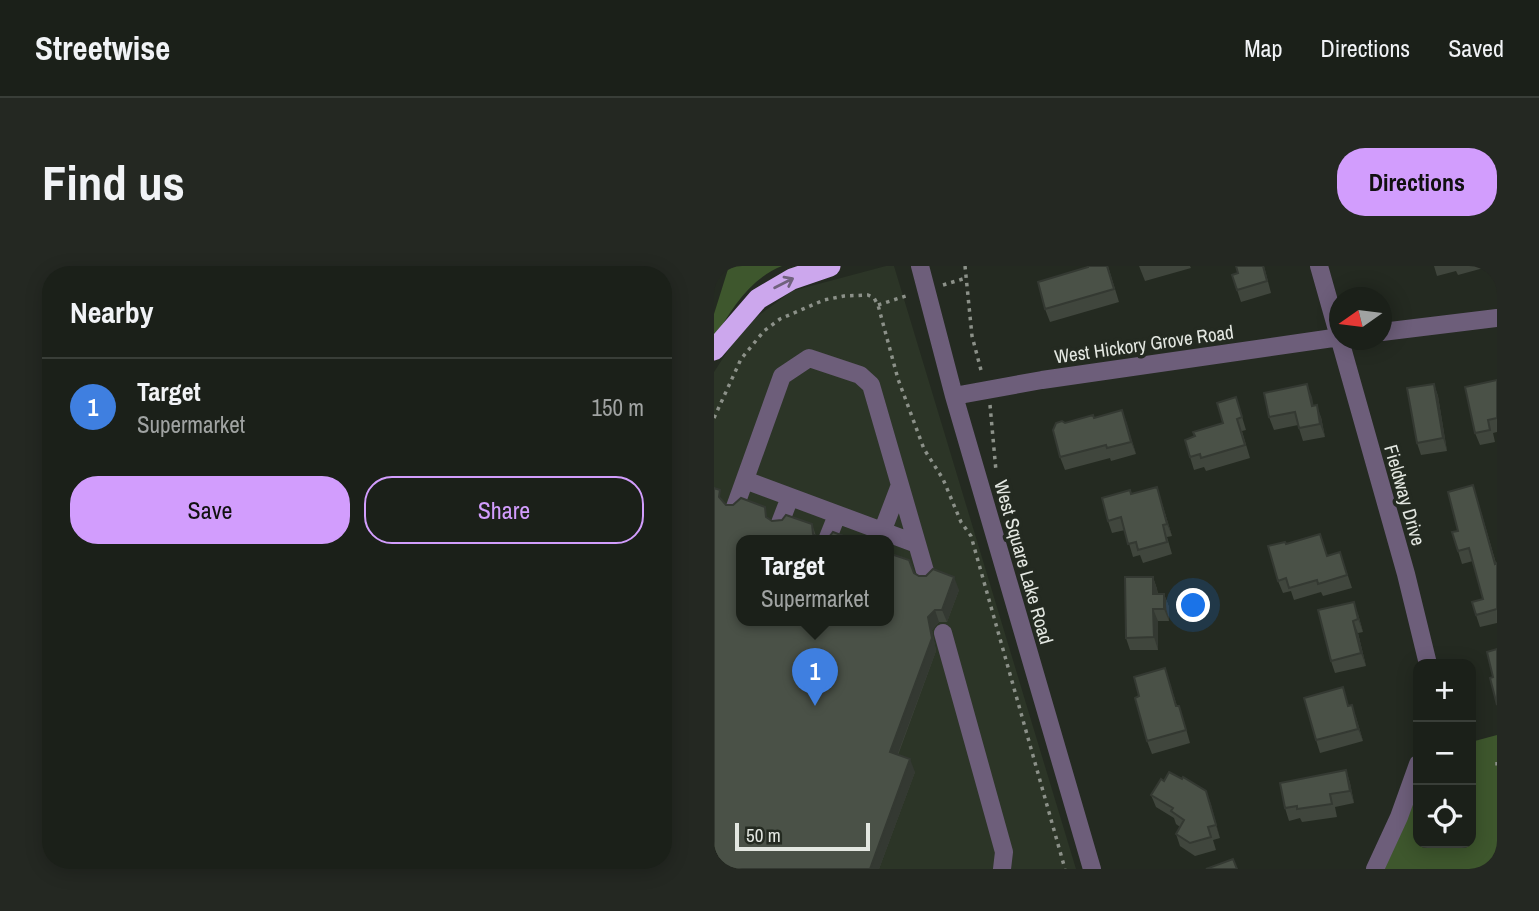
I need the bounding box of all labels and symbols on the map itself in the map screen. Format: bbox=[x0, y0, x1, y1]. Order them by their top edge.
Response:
one-way arrow bbox=[773, 276, 794, 290]
north arrow bbox=[1329, 287, 1392, 350]
street label: West Hickory Grove Road bbox=[1053, 319, 1235, 369]
street label: Fieldway Drive bbox=[1378, 441, 1432, 549]
street label: West Square Lake Road bbox=[988, 477, 1060, 647]
your location bbox=[1176, 588, 1210, 622]
pin: 1 bbox=[792, 648, 838, 706]
scale bar bbox=[735, 820, 870, 852]

